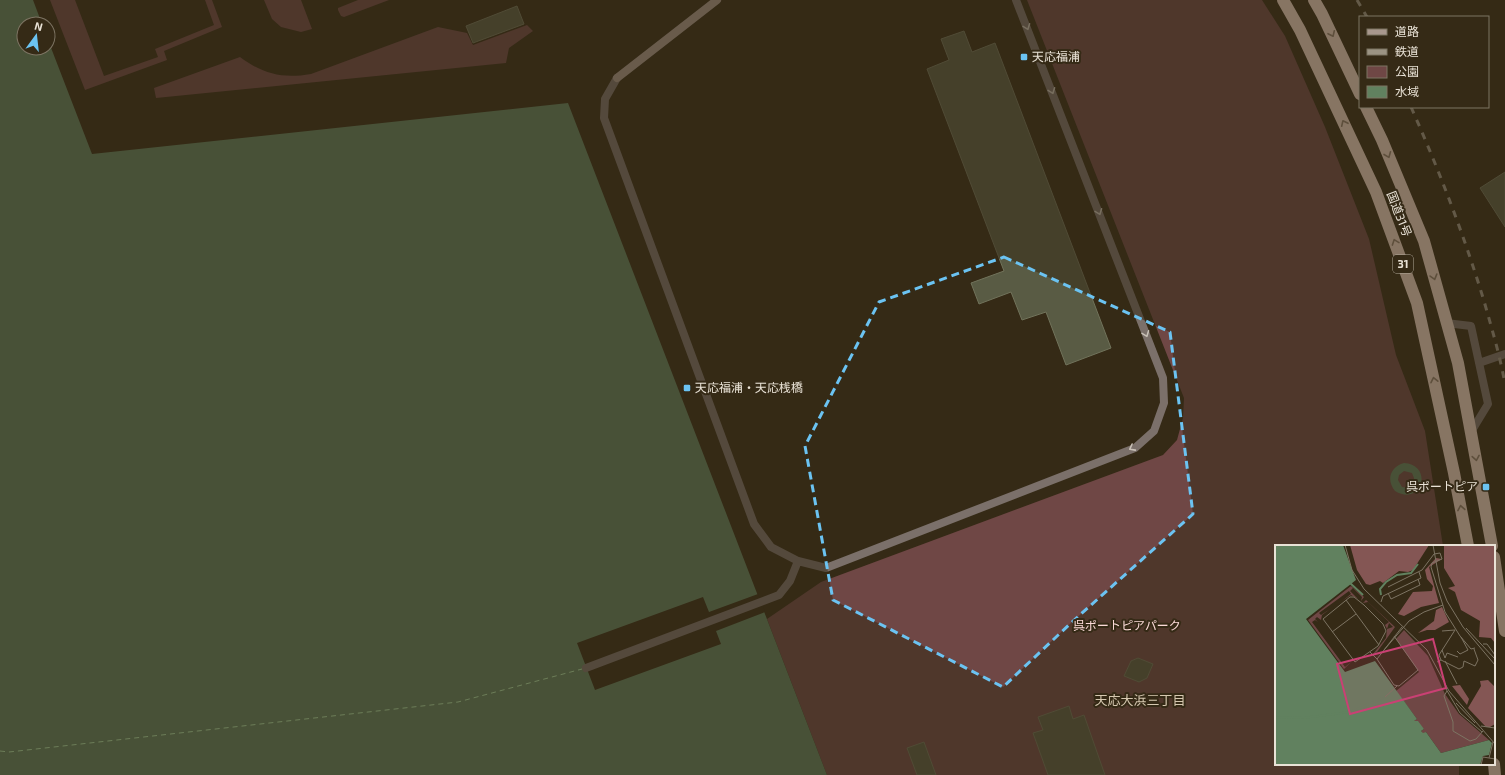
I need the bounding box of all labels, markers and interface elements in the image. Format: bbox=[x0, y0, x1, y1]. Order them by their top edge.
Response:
north arrow bbox=[16, 16, 56, 56]
legend bbox=[1359, 16, 1489, 108]
text: N bbox=[33, 19, 44, 33]
one-way arrow bbox=[1022, 24, 1030, 31]
text: 道路 bbox=[1395, 24, 1419, 38]
one-way arrow bbox=[1327, 30, 1335, 38]
text: 鉄道 bbox=[1395, 44, 1419, 58]
place label: 天応福浦 bbox=[1032, 49, 1080, 63]
marker: 天応福浦 bbox=[1019, 52, 1029, 62]
text: 公園 bbox=[1395, 64, 1419, 78]
text: 水域 bbox=[1395, 84, 1419, 98]
one-way arrow bbox=[1047, 88, 1055, 95]
one-way arrow bbox=[1341, 119, 1349, 127]
one-way arrow bbox=[1384, 152, 1392, 159]
street label: 国道31号 bbox=[1385, 189, 1415, 238]
one-way arrow bbox=[1094, 209, 1102, 216]
one-way arrow bbox=[1391, 239, 1399, 246]
road number: 31 bbox=[1393, 255, 1413, 273]
one-way arrow bbox=[1429, 274, 1437, 280]
one-way arrow bbox=[1141, 330, 1149, 337]
one-way arrow bbox=[1431, 377, 1439, 383]
place label: 天応福浦・天応桟橋 bbox=[695, 380, 803, 394]
marker: 天応福浦・天応桟橋 bbox=[682, 383, 692, 393]
one-way arrow bbox=[1129, 443, 1136, 450]
one-way arrow bbox=[1471, 455, 1479, 461]
place label: 呉ポートピア bbox=[1406, 479, 1478, 493]
marker: 呉ポートピア bbox=[1481, 482, 1491, 492]
one-way arrow bbox=[1457, 505, 1465, 511]
inset map bbox=[1275, 545, 1495, 765]
park label: 呉ポートピアパーク bbox=[1073, 618, 1181, 632]
district label: 天応大浜三丁目 bbox=[1094, 692, 1186, 708]

